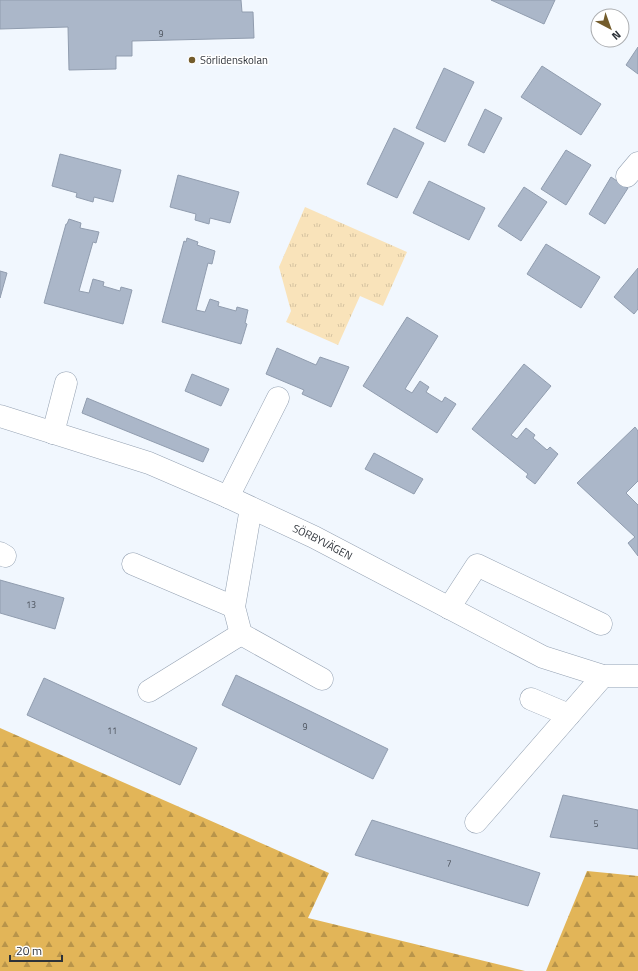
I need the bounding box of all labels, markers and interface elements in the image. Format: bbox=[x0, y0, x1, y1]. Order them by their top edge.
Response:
north arrow bbox=[590, 8, 630, 48]
house number: 9 bbox=[158, 27, 164, 40]
text: N bbox=[608, 27, 625, 44]
place label: Sörlidenskolan bbox=[200, 52, 268, 68]
marker: Sörlidenskolan bbox=[187, 55, 197, 65]
street label: SÖRBYVÄGEN bbox=[290, 520, 355, 564]
house number: 13 bbox=[26, 598, 36, 611]
house number: 9 bbox=[302, 720, 308, 733]
house number: 11 bbox=[107, 724, 117, 737]
house number: 5 bbox=[593, 817, 599, 830]
house number: 7 bbox=[446, 857, 452, 870]
scale bar bbox=[10, 937, 62, 963]
text: 20 m bbox=[16, 941, 42, 960]

